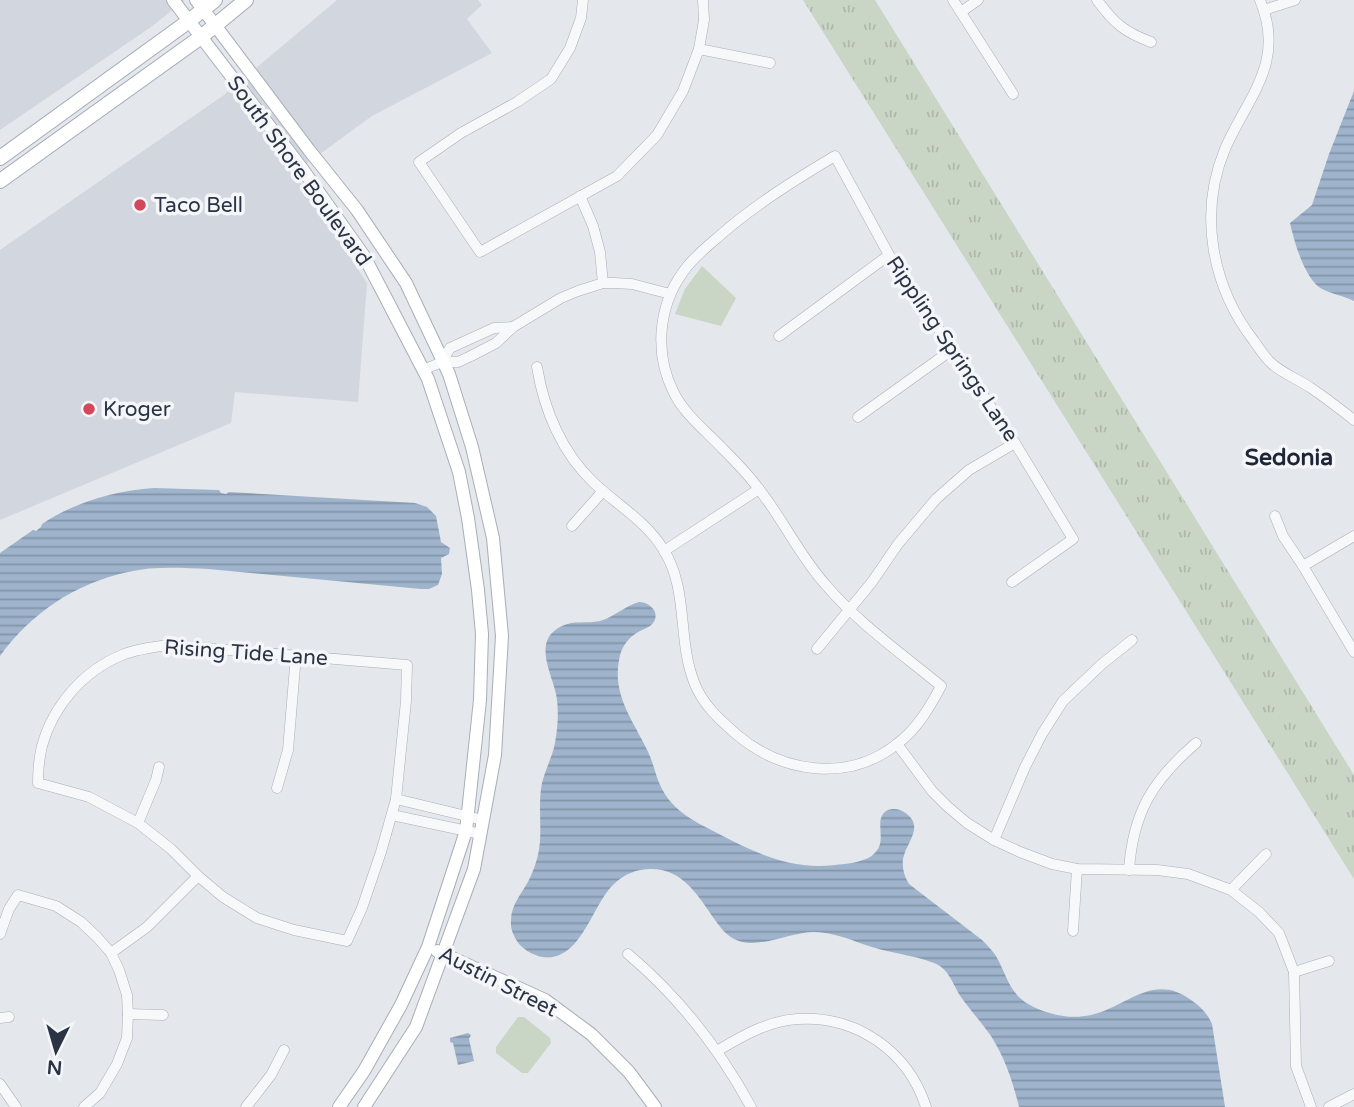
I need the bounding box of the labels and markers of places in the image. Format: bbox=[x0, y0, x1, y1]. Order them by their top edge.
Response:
place label: Taco Bell bbox=[154, 193, 243, 218]
marker: Taco Bell bbox=[132, 197, 148, 213]
place label: Kroger bbox=[103, 397, 171, 422]
marker: Kroger bbox=[81, 401, 97, 417]

